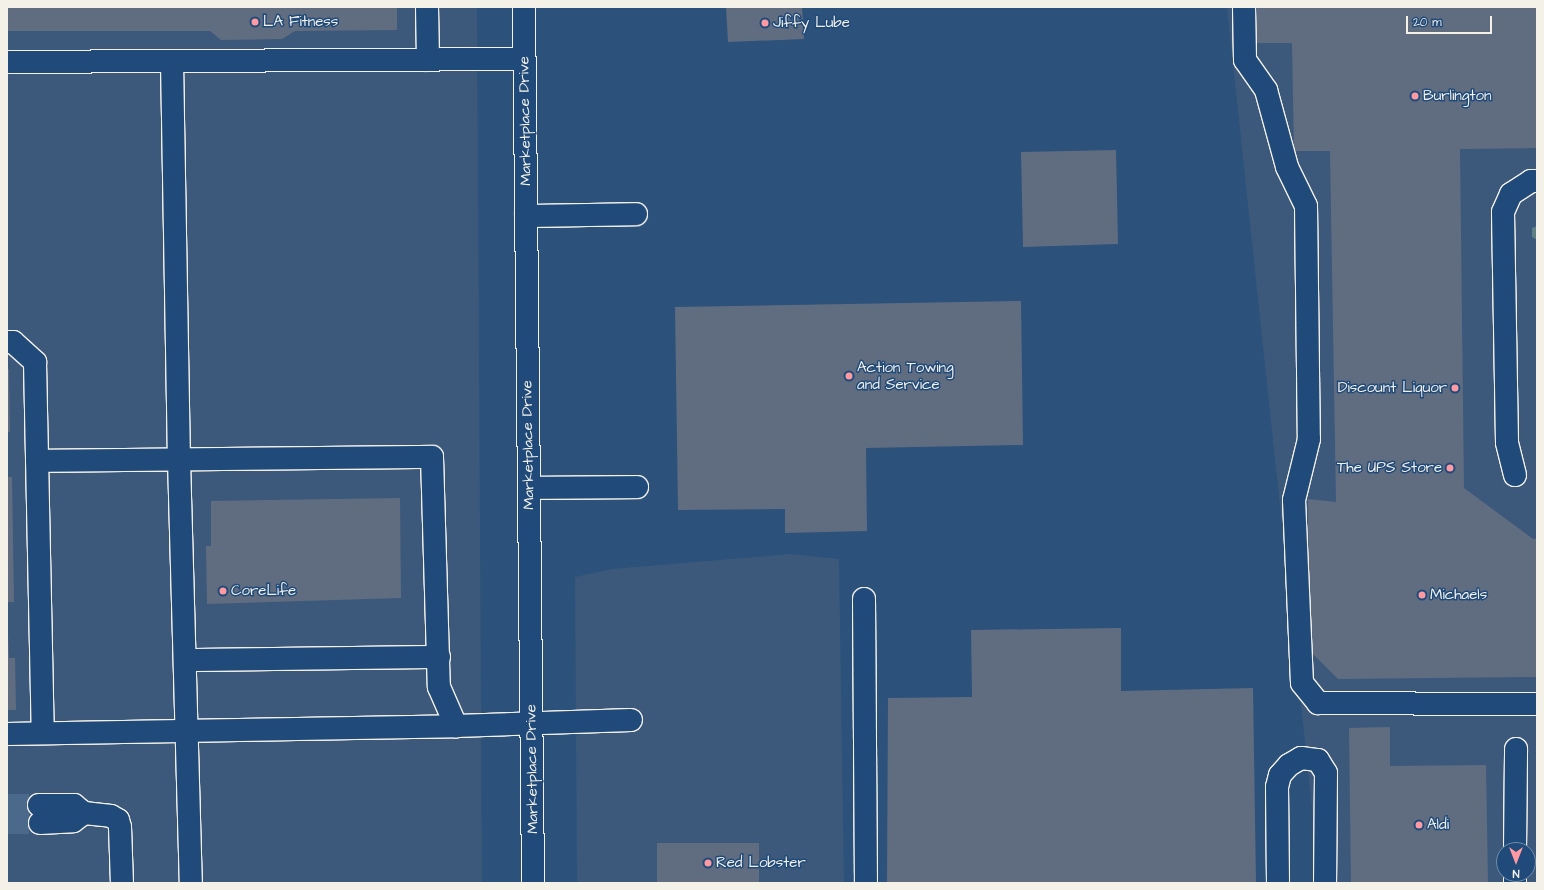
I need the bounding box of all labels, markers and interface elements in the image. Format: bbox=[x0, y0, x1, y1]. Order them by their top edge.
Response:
scale bar bbox=[1408, 8, 1494, 34]
place label: LA Fitness bbox=[263, 13, 338, 31]
place label: Jiffy Lube bbox=[773, 14, 850, 32]
text: 20 m bbox=[1413, 14, 1442, 31]
marker: LA Fitness bbox=[250, 17, 260, 27]
marker: Jiffy Lube bbox=[760, 18, 770, 28]
street label: Marketplace Drive bbox=[515, 56, 535, 186]
place label: Burlington bbox=[1423, 87, 1491, 105]
marker: Burlington bbox=[1410, 91, 1420, 101]
place label: Action Towing and Service bbox=[857, 358, 954, 393]
marker: Action Towing and Service bbox=[844, 371, 854, 381]
place label: Discount Liquor bbox=[1338, 379, 1447, 397]
street label: Marketplace Drive bbox=[518, 380, 538, 510]
marker: Discount Liquor bbox=[1450, 383, 1460, 393]
place label: The UPS Store bbox=[1337, 459, 1442, 477]
marker: The UPS Store bbox=[1445, 463, 1455, 473]
place label: CoreLife bbox=[231, 582, 296, 600]
marker: CoreLife bbox=[218, 586, 228, 596]
place label: Michaels bbox=[1430, 586, 1487, 604]
marker: Michaels bbox=[1417, 590, 1427, 600]
street label: Marketplace Drive bbox=[522, 704, 542, 834]
place label: Aldi bbox=[1427, 816, 1449, 834]
marker: Aldi bbox=[1414, 820, 1424, 830]
north arrow bbox=[1496, 842, 1536, 882]
place label: Red Lobster bbox=[716, 854, 806, 872]
marker: Red Lobster bbox=[703, 858, 713, 868]
text: N bbox=[1513, 866, 1519, 881]

